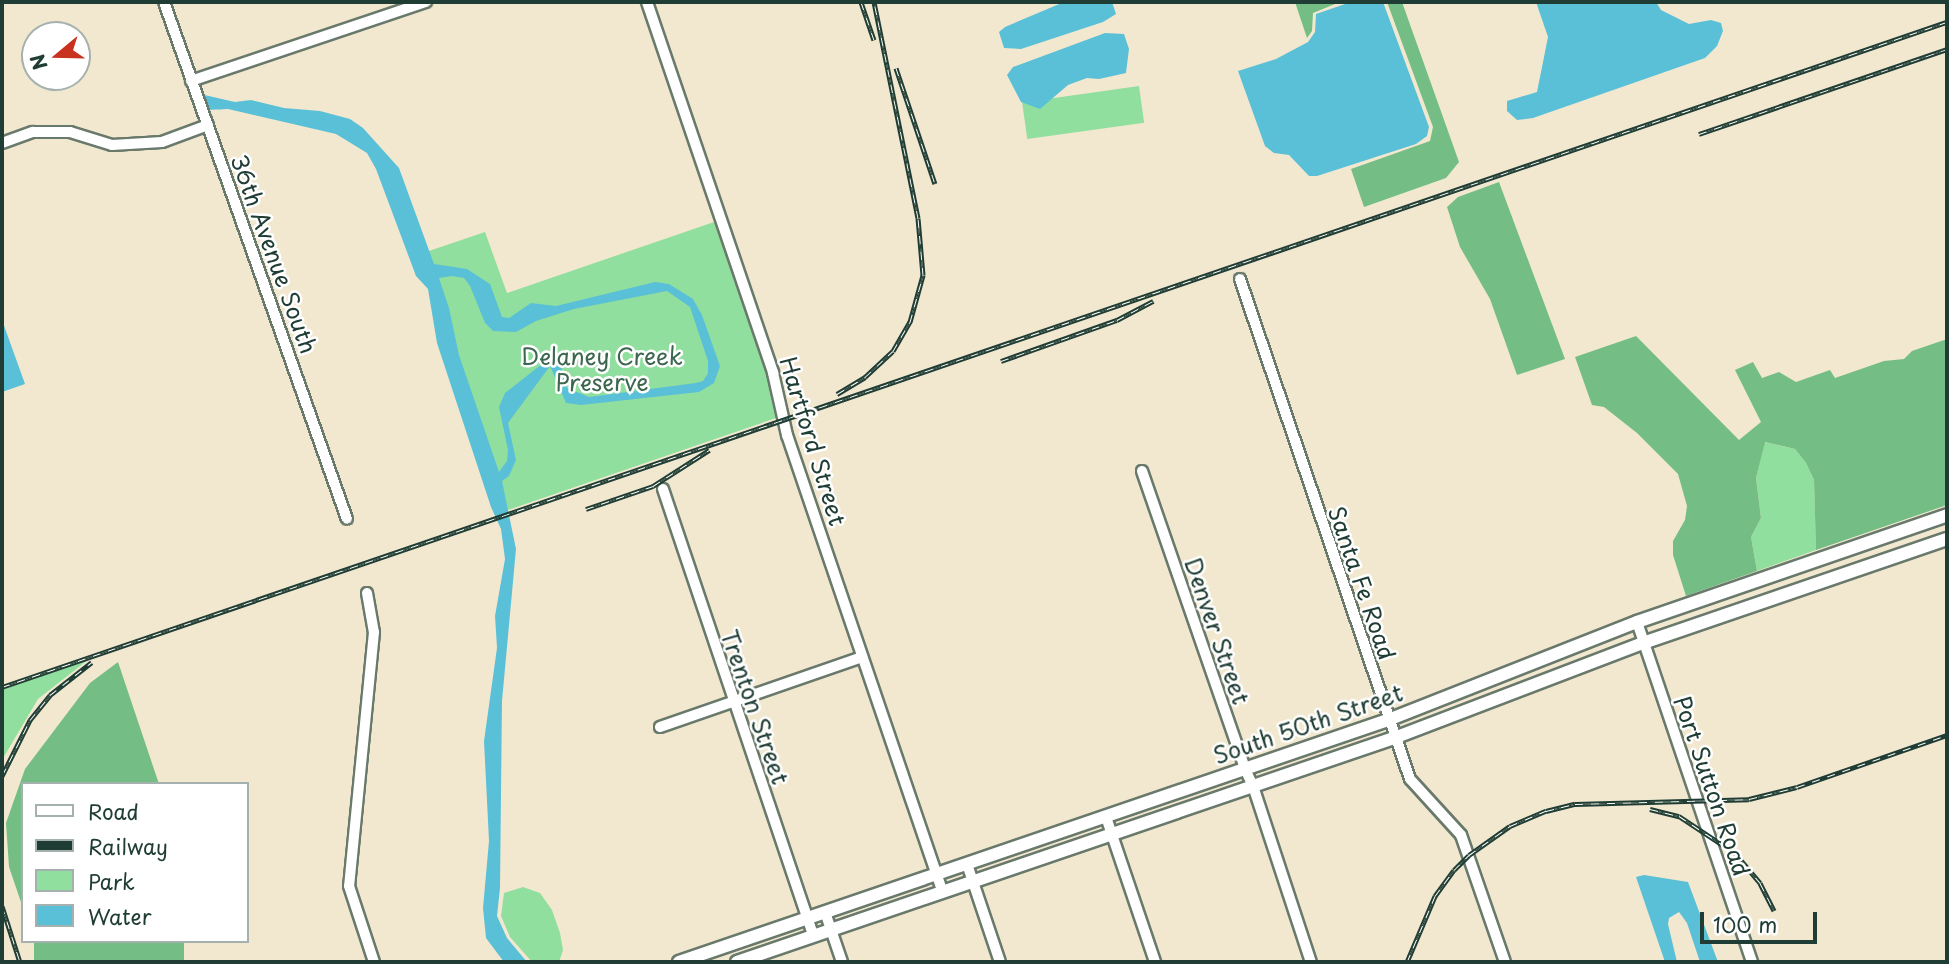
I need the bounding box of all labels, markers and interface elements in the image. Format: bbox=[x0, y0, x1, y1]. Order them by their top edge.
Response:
north arrow bbox=[21, 21, 91, 91]
text: N bbox=[22, 51, 54, 74]
street label: 36th Avenue South bbox=[225, 150, 323, 358]
park label: Delaney Creek Preserve bbox=[520, 342, 684, 396]
street label: Hartford Street bbox=[774, 353, 852, 529]
street label: Santa Fe Road bbox=[1323, 503, 1401, 663]
street label: Denver Street bbox=[1179, 554, 1255, 708]
street label: Trenton Street bbox=[715, 626, 795, 788]
street label: South 50th Street bbox=[1208, 678, 1408, 770]
street label: Port Sutton Road bbox=[1668, 692, 1756, 880]
legend bbox=[21, 782, 248, 943]
text: Road bbox=[88, 795, 139, 827]
text: Railway bbox=[88, 830, 168, 862]
text: Park bbox=[88, 865, 135, 897]
scale bar bbox=[1704, 898, 1821, 942]
text: Water bbox=[88, 900, 151, 932]
text: 100 m bbox=[1713, 908, 1777, 940]

